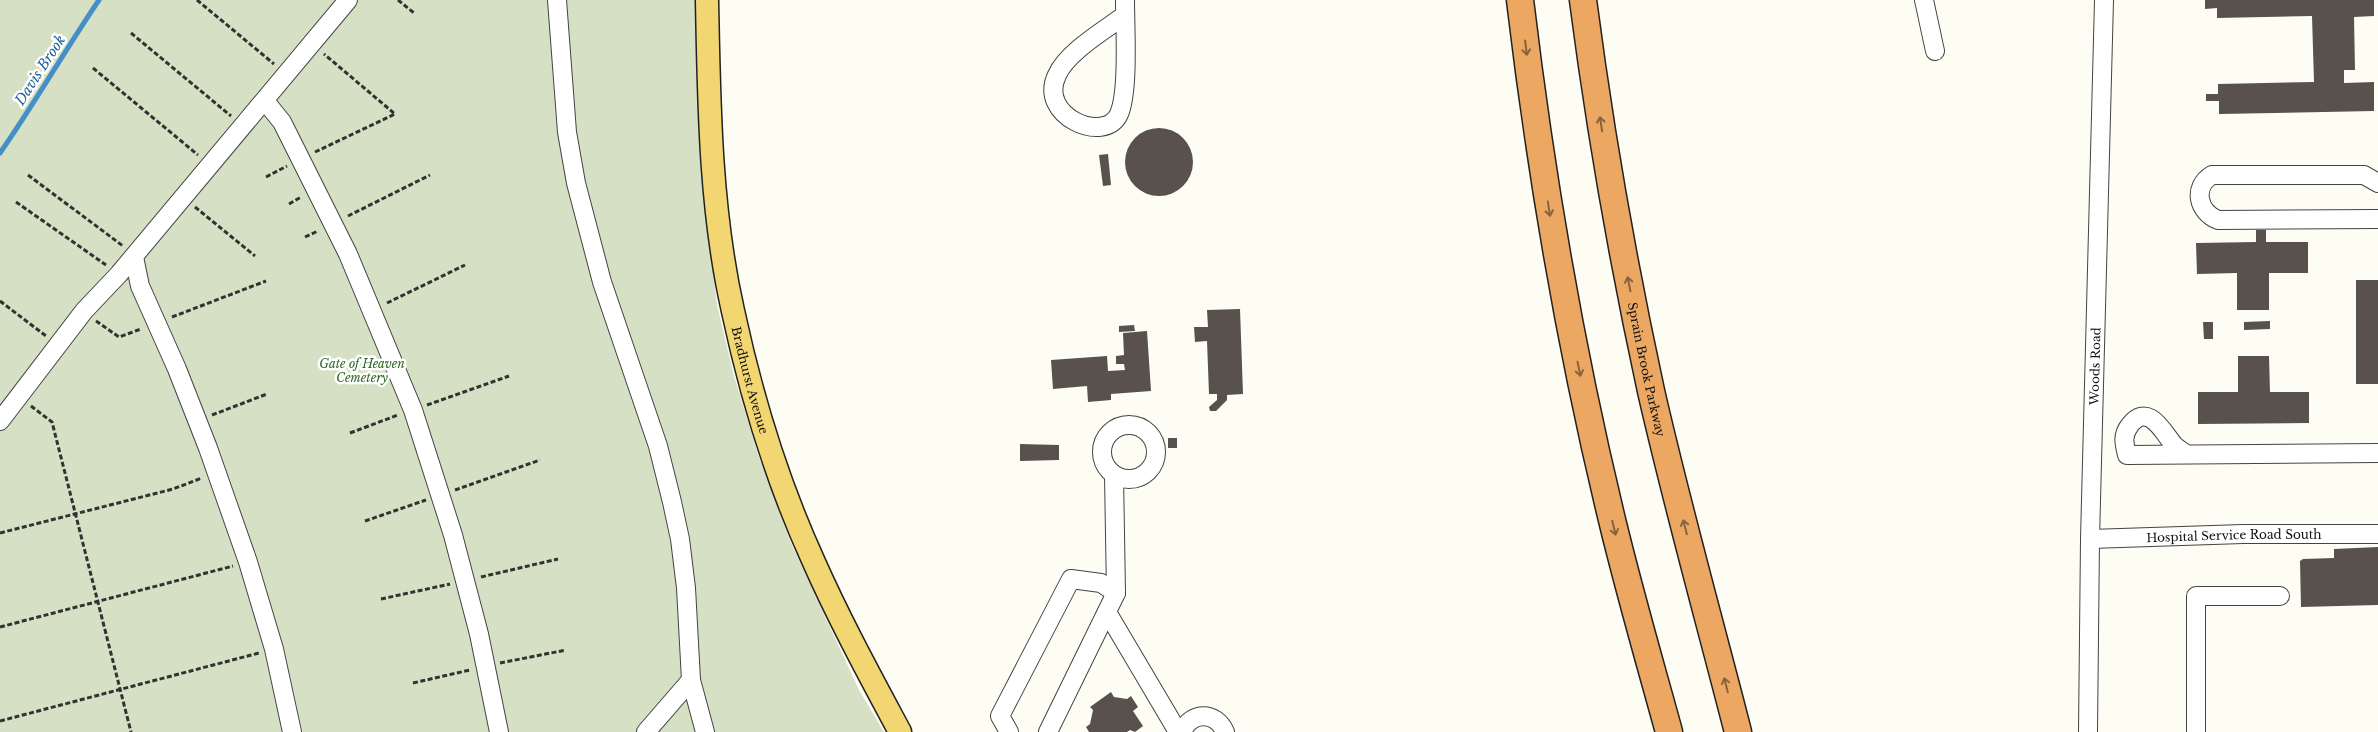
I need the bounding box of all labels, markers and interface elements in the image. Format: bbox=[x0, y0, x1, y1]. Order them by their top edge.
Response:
water label: Davis Brook bbox=[10, 32, 69, 109]
one-way arrow bbox=[1521, 40, 1531, 56]
one-way arrow bbox=[1596, 116, 1606, 132]
one-way arrow bbox=[1544, 201, 1554, 217]
one-way arrow bbox=[1624, 276, 1633, 292]
street label: Sprain Brook Parkway bbox=[1625, 301, 1669, 438]
street label: Bradhurst Avenue bbox=[729, 325, 772, 436]
street label: Woods Road bbox=[2086, 327, 2103, 406]
park label: Gate of Heaven Cemetery bbox=[319, 356, 405, 385]
one-way arrow bbox=[1575, 361, 1584, 377]
one-way arrow bbox=[1610, 519, 1619, 535]
one-way arrow bbox=[1680, 520, 1689, 536]
street label: Hospital Service Road South bbox=[2146, 526, 2322, 545]
one-way arrow bbox=[1721, 677, 1730, 693]

